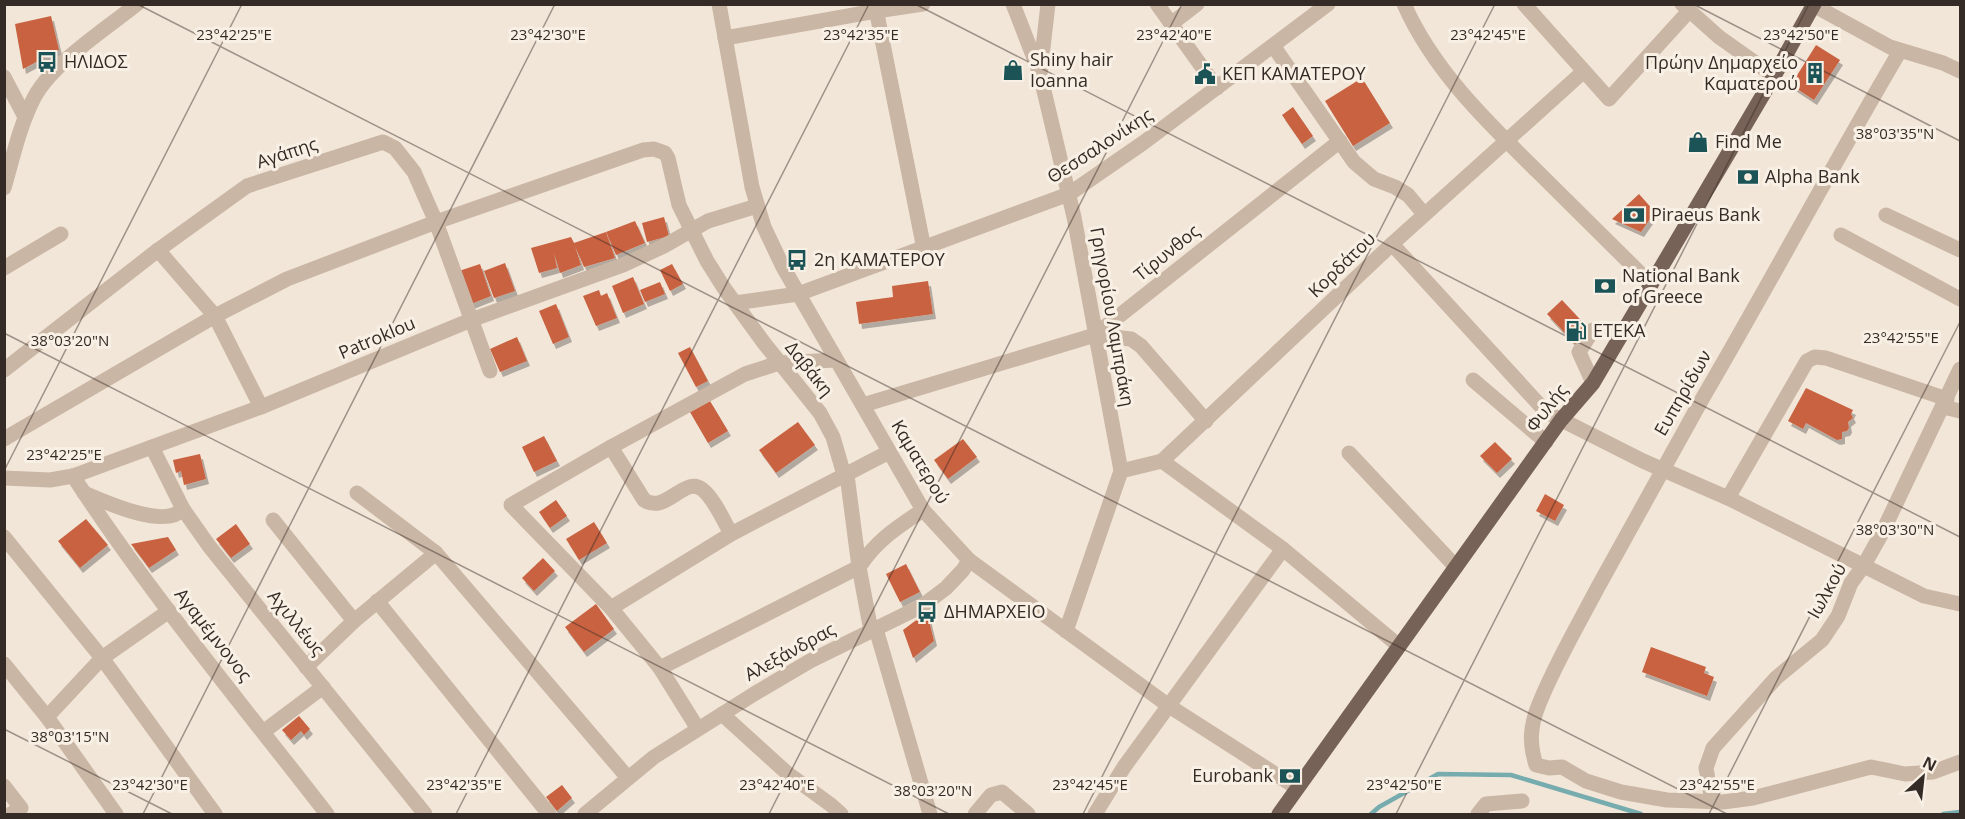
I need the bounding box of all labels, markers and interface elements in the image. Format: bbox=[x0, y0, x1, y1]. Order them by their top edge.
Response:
text: 23°42'25"E bbox=[196, 24, 272, 44]
text: 23°42'30"E bbox=[510, 24, 586, 44]
text: 23°42'35"E bbox=[823, 24, 899, 44]
text: 23°42'40"E bbox=[1136, 24, 1212, 44]
text: 23°42'45"E bbox=[1450, 24, 1526, 44]
text: 23°42'50"E bbox=[1763, 24, 1839, 44]
place label: Shiny hair Ioanna bbox=[1030, 47, 1114, 92]
place label: ΗΛΙΔΟΣ bbox=[64, 49, 128, 73]
bus stop icon: ΗΛΙΔΟΣ bbox=[35, 50, 59, 74]
place label: Πρώην Δημαρχείο Καματερού bbox=[1645, 50, 1798, 95]
shop icon: Shiny hair Ioanna bbox=[1001, 58, 1025, 82]
place label: ΚΕΠ ΚΑΜΑΤΕΡΟΥ bbox=[1222, 61, 1367, 85]
building icon: Πρώην Δημαρχείο Καματερού bbox=[1803, 61, 1827, 85]
public building icon: ΚΕΠ ΚΑΜΑΤΕΡΟΥ bbox=[1193, 62, 1217, 86]
street label: Θεσσαλονίκης bbox=[1042, 102, 1157, 188]
text: 38°03'35"N bbox=[1856, 123, 1934, 143]
place label: Find Me bbox=[1715, 129, 1782, 153]
shop icon: Find Me bbox=[1686, 130, 1710, 154]
street label: Αγάπης bbox=[253, 131, 321, 173]
place label: Alpha Bank bbox=[1765, 164, 1860, 188]
bank icon: Alpha Bank bbox=[1736, 165, 1760, 189]
place label: Piraeus Bank bbox=[1651, 202, 1761, 226]
bank icon: Piraeus Bank bbox=[1622, 203, 1646, 227]
street label: Τίρυνθος bbox=[1129, 218, 1204, 286]
street label: Γρηγορίου Λαμπράκη bbox=[1085, 225, 1141, 408]
street label: Κορδάτου bbox=[1302, 226, 1380, 302]
place label: 2η ΚΑΜΑΤΕΡΟΥ bbox=[814, 247, 946, 271]
bus stop icon: 2η ΚΑΜΑΤΕΡΟΥ bbox=[785, 248, 809, 272]
place label: National Bank of Greece bbox=[1622, 263, 1740, 308]
bank icon: National Bank of Greece bbox=[1593, 274, 1617, 298]
street label: Patroklou bbox=[334, 310, 419, 364]
place label: ΕΤΕΚΑ bbox=[1593, 318, 1646, 342]
fuel station icon: ΕΤΕΚΑ bbox=[1564, 319, 1588, 343]
text: 23°42'55"E bbox=[1863, 327, 1939, 347]
text: 38°03'20"N bbox=[31, 330, 109, 350]
street label: Δαβάκη bbox=[780, 336, 839, 401]
street label: Ευπηρίδων bbox=[1648, 345, 1716, 440]
street label: Φυλής bbox=[1520, 378, 1573, 436]
street label: Καματερού bbox=[886, 415, 955, 508]
text: 23°42'25"E bbox=[26, 444, 102, 464]
text: 38°03'30"N bbox=[1856, 519, 1934, 539]
street label: Ιωλκού bbox=[1801, 559, 1851, 623]
street label: Αγαμέμνονος bbox=[170, 583, 258, 686]
street label: Αχιλλέως bbox=[263, 585, 331, 660]
place label: ΔΗΜΑΡΧΕΙΟ bbox=[944, 599, 1046, 623]
bus stop icon: ΔΗΜΑΡΧΕΙΟ bbox=[915, 600, 939, 624]
street label: Αλεξάνδρας bbox=[740, 616, 839, 686]
text: 38°03'15"N bbox=[31, 726, 109, 746]
north arrow bbox=[1893, 747, 1953, 807]
text: N bbox=[1919, 751, 1941, 776]
place label: Eurobank bbox=[1192, 763, 1274, 787]
bank icon: Eurobank bbox=[1278, 764, 1302, 788]
text: 23°42'30"E bbox=[112, 774, 188, 794]
text: 23°42'35"E bbox=[426, 774, 502, 794]
text: 23°42'40"E bbox=[739, 774, 815, 794]
text: 23°42'45"E bbox=[1052, 774, 1128, 794]
text: 23°42'50"E bbox=[1366, 774, 1442, 794]
text: 23°42'55"E bbox=[1679, 774, 1755, 794]
text: 38°03'20"N bbox=[894, 780, 972, 800]

